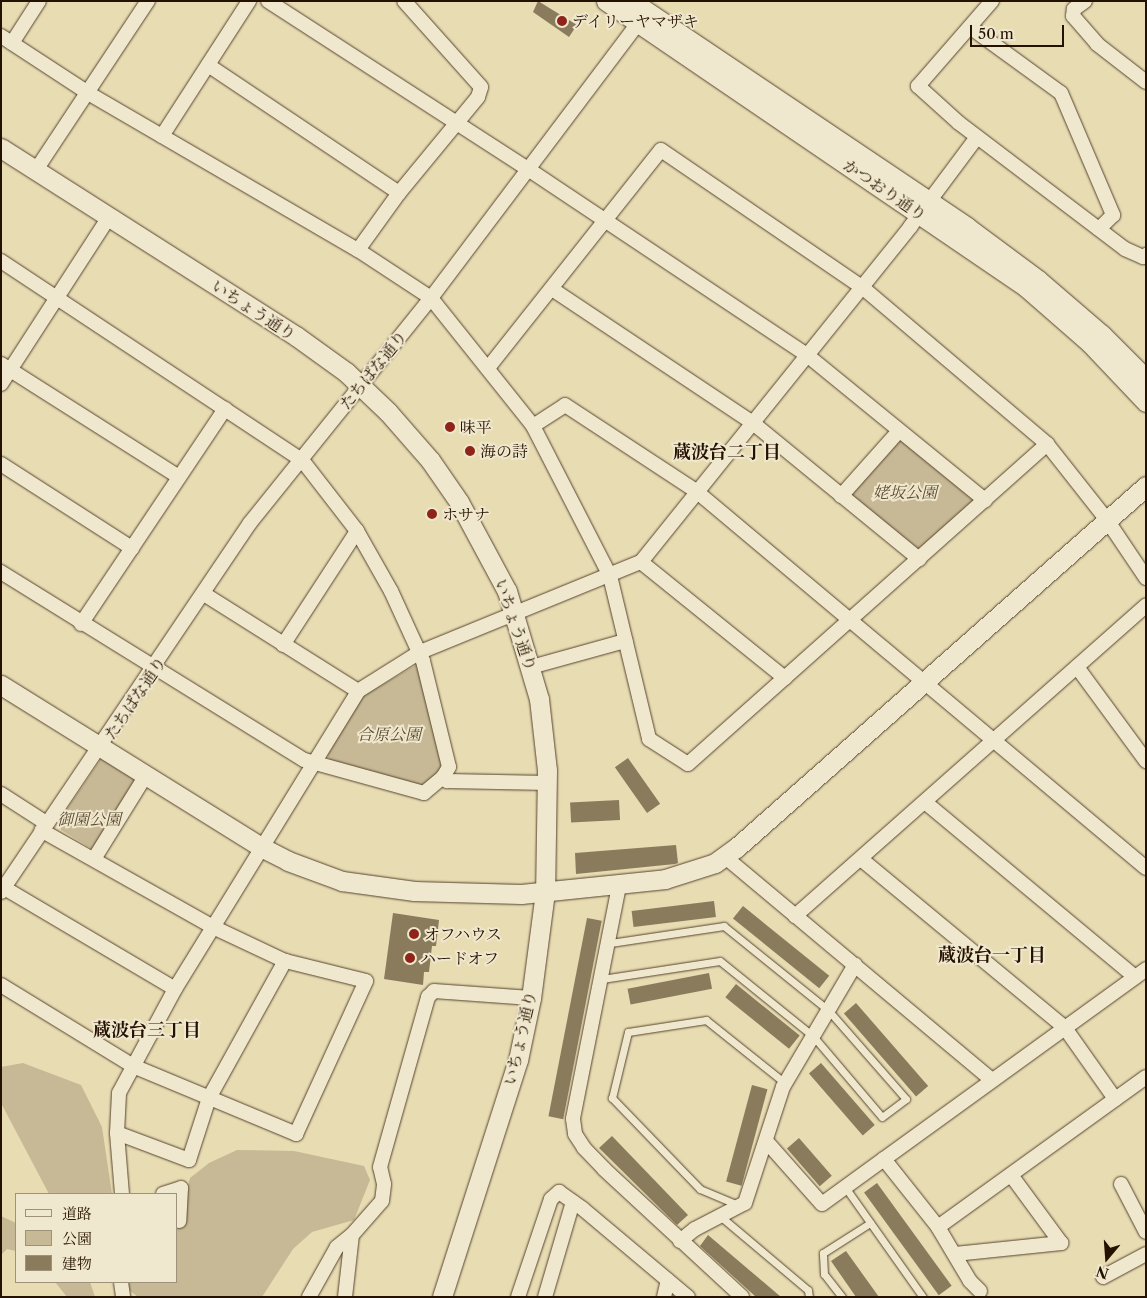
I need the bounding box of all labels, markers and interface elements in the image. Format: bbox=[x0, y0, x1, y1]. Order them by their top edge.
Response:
place label: デイリーヤマザキ bbox=[572, 11, 700, 31]
marker: デイリーヤマザキ bbox=[556, 15, 568, 27]
scale bar bbox=[972, 15, 1066, 47]
text: 50 m bbox=[978, 24, 1014, 43]
street label: かつおり通り bbox=[840, 155, 930, 225]
street label: いちょう通り bbox=[209, 276, 299, 344]
street label: たちばな通り bbox=[335, 327, 411, 413]
place label: 味平 bbox=[460, 417, 492, 437]
marker: 味平 bbox=[444, 421, 456, 433]
place label: 海の詩 bbox=[480, 441, 528, 461]
district label: 蔵波台二丁目 bbox=[673, 441, 781, 463]
marker: 海の詩 bbox=[464, 445, 476, 457]
park label: 姥坂公園 bbox=[873, 482, 937, 502]
place label: ホサナ bbox=[442, 504, 490, 524]
marker: ホサナ bbox=[426, 508, 438, 520]
street label: いちょう通り bbox=[491, 576, 541, 674]
street label: たちばな通り bbox=[100, 653, 170, 743]
park label: 合原公園 bbox=[357, 724, 421, 744]
park label: 御園公園 bbox=[57, 809, 121, 829]
place label: オフハウス bbox=[424, 924, 504, 944]
marker: オフハウス bbox=[408, 928, 420, 940]
district label: 蔵波台一丁目 bbox=[938, 944, 1046, 966]
place label: ハードオフ bbox=[420, 948, 500, 968]
marker: ハードオフ bbox=[404, 952, 416, 964]
street label: いちょう通り bbox=[500, 989, 540, 1087]
district label: 蔵波台三丁目 bbox=[93, 1019, 201, 1041]
legend bbox=[15, 1193, 178, 1283]
text: 道路 bbox=[62, 1204, 92, 1223]
text: 公園 bbox=[62, 1229, 92, 1248]
north arrow bbox=[1082, 1233, 1132, 1283]
text: 建物 bbox=[62, 1254, 92, 1273]
text: N bbox=[1094, 1262, 1111, 1283]

